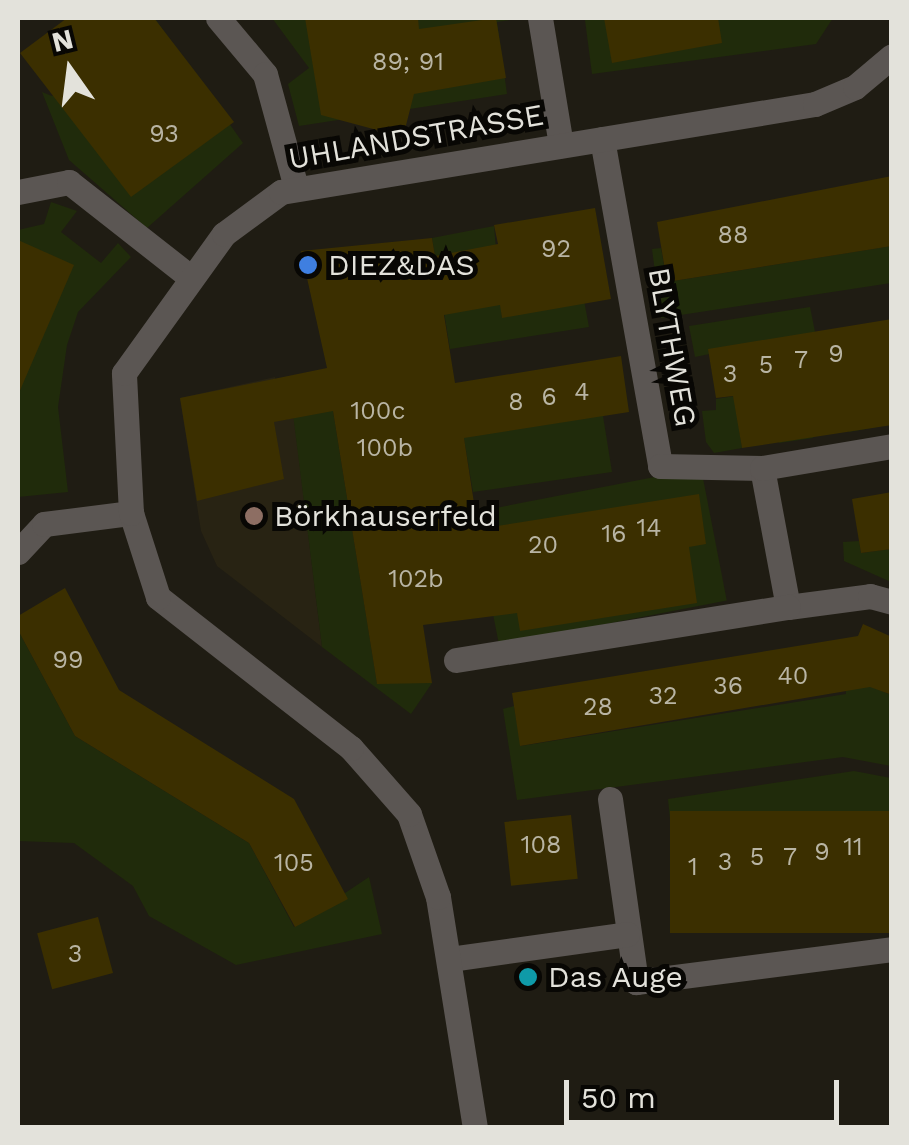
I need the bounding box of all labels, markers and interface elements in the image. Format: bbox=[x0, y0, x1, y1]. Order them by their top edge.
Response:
north arrow bbox=[20, 20, 120, 120]
text: N bbox=[49, 22, 77, 59]
house number: 89; 91 bbox=[372, 47, 444, 77]
street label: UHLANDSTRASSE bbox=[286, 97, 546, 177]
house number: 93 bbox=[149, 119, 179, 149]
house number: 88 bbox=[718, 220, 748, 250]
house number: 92 bbox=[541, 234, 571, 264]
place label: DIEZ&DAS bbox=[328, 247, 475, 283]
marker: DIEZ&DAS bbox=[297, 254, 319, 276]
street label: BLYTHWEG bbox=[640, 265, 704, 429]
house number: 9 bbox=[828, 339, 844, 369]
house number: 7 bbox=[794, 345, 808, 375]
house number: 5 bbox=[759, 350, 773, 380]
house number: 3 bbox=[723, 359, 737, 389]
house number: 4 bbox=[574, 377, 590, 407]
house number: 6 bbox=[541, 382, 557, 412]
house number: 8 bbox=[508, 387, 524, 417]
house number: 100c bbox=[351, 396, 405, 426]
house number: 100b bbox=[357, 433, 413, 463]
place label: Börkhauserfeld bbox=[274, 498, 497, 534]
marker: Börkhauserfeld bbox=[243, 505, 265, 527]
house number: 14 bbox=[636, 513, 662, 543]
house number: 16 bbox=[602, 519, 626, 549]
house number: 20 bbox=[528, 530, 558, 560]
house number: 102b bbox=[388, 564, 444, 594]
house number: 99 bbox=[53, 645, 83, 675]
house number: 40 bbox=[778, 661, 808, 691]
house number: 36 bbox=[713, 671, 743, 701]
house number: 32 bbox=[648, 681, 678, 711]
house number: 28 bbox=[583, 692, 613, 722]
house number: 108 bbox=[521, 830, 561, 860]
house number: 11 bbox=[843, 832, 863, 862]
house number: 9 bbox=[814, 837, 830, 867]
house number: 5 bbox=[750, 842, 764, 872]
house number: 7 bbox=[783, 842, 797, 872]
house number: 3 bbox=[718, 847, 732, 877]
house number: 105 bbox=[274, 848, 314, 878]
house number: 1 bbox=[688, 852, 698, 882]
house number: 3 bbox=[68, 939, 82, 969]
place label: Das Auge bbox=[548, 959, 684, 995]
marker: Das Auge bbox=[517, 966, 539, 988]
scale bar bbox=[569, 1060, 844, 1122]
text: 50 m bbox=[581, 1080, 656, 1115]

